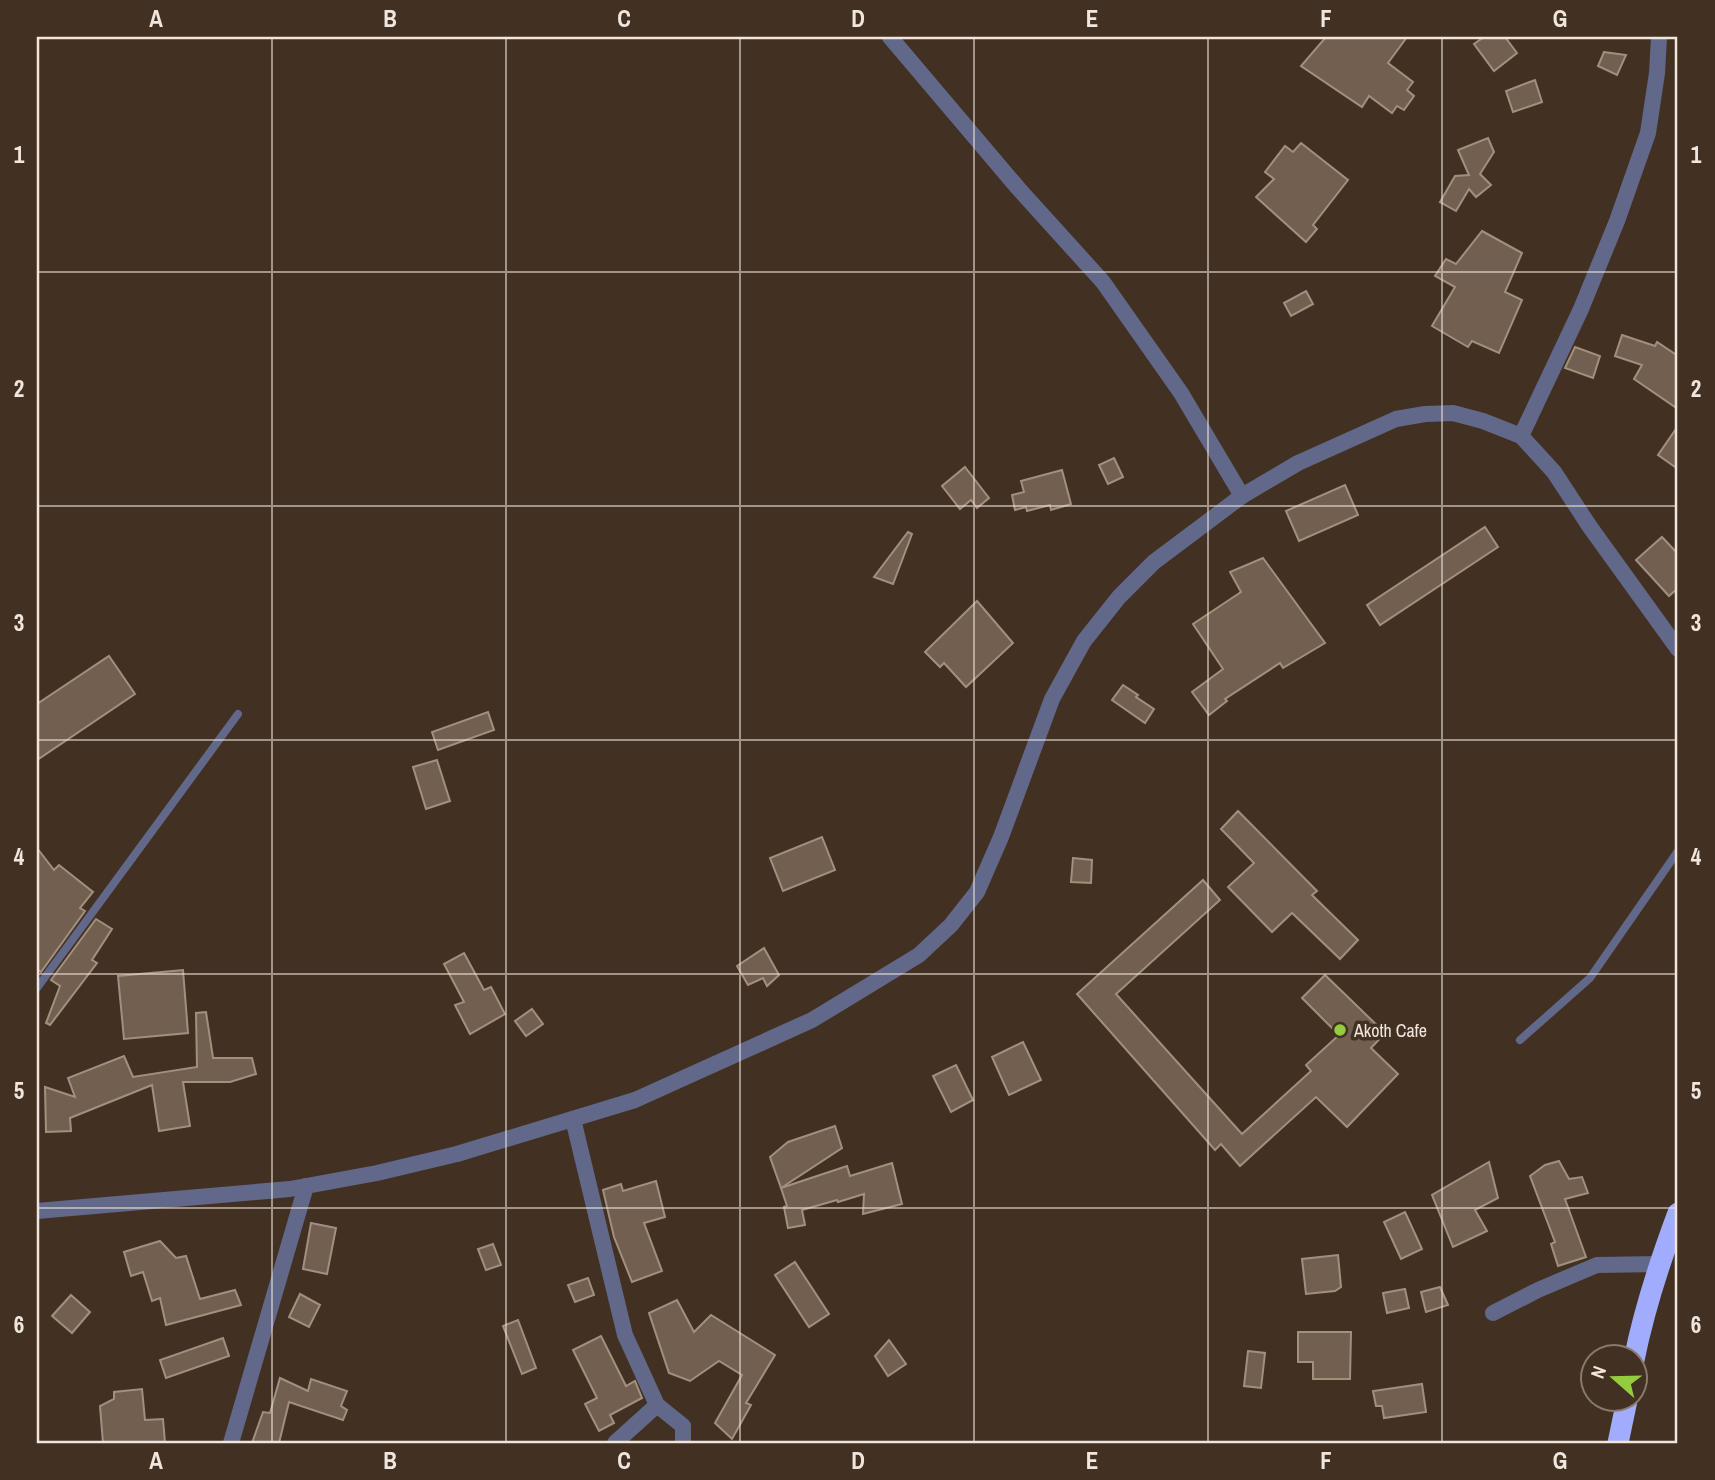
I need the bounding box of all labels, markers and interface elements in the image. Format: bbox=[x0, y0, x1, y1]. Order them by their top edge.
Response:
text: A bbox=[149, 3, 163, 34]
text: B bbox=[383, 3, 397, 34]
text: C bbox=[617, 3, 631, 34]
text: D bbox=[851, 3, 865, 34]
text: E bbox=[1086, 3, 1098, 34]
text: F bbox=[1320, 3, 1332, 34]
text: G bbox=[1553, 3, 1567, 34]
text: 1 bbox=[14, 139, 25, 170]
text: 1 bbox=[1691, 139, 1702, 170]
text: 2 bbox=[14, 373, 24, 404]
text: 2 bbox=[1691, 373, 1701, 404]
text: 3 bbox=[14, 607, 24, 638]
text: 3 bbox=[1691, 607, 1701, 638]
text: 4 bbox=[14, 841, 25, 872]
text: 4 bbox=[1691, 841, 1702, 872]
place label: Akoth Cafe bbox=[1353, 1018, 1427, 1043]
marker: Akoth Cafe bbox=[1332, 1022, 1348, 1038]
text: 5 bbox=[14, 1075, 24, 1106]
text: 5 bbox=[1691, 1075, 1701, 1106]
text: 6 bbox=[14, 1309, 24, 1340]
text: 6 bbox=[1691, 1309, 1701, 1340]
north arrow bbox=[1578, 1344, 1648, 1414]
text: N bbox=[1584, 1362, 1612, 1382]
text: A bbox=[149, 1445, 163, 1476]
text: B bbox=[383, 1445, 397, 1476]
text: C bbox=[617, 1445, 631, 1476]
text: D bbox=[851, 1445, 865, 1476]
text: E bbox=[1086, 1445, 1098, 1476]
text: F bbox=[1320, 1445, 1332, 1476]
text: G bbox=[1553, 1445, 1567, 1476]

